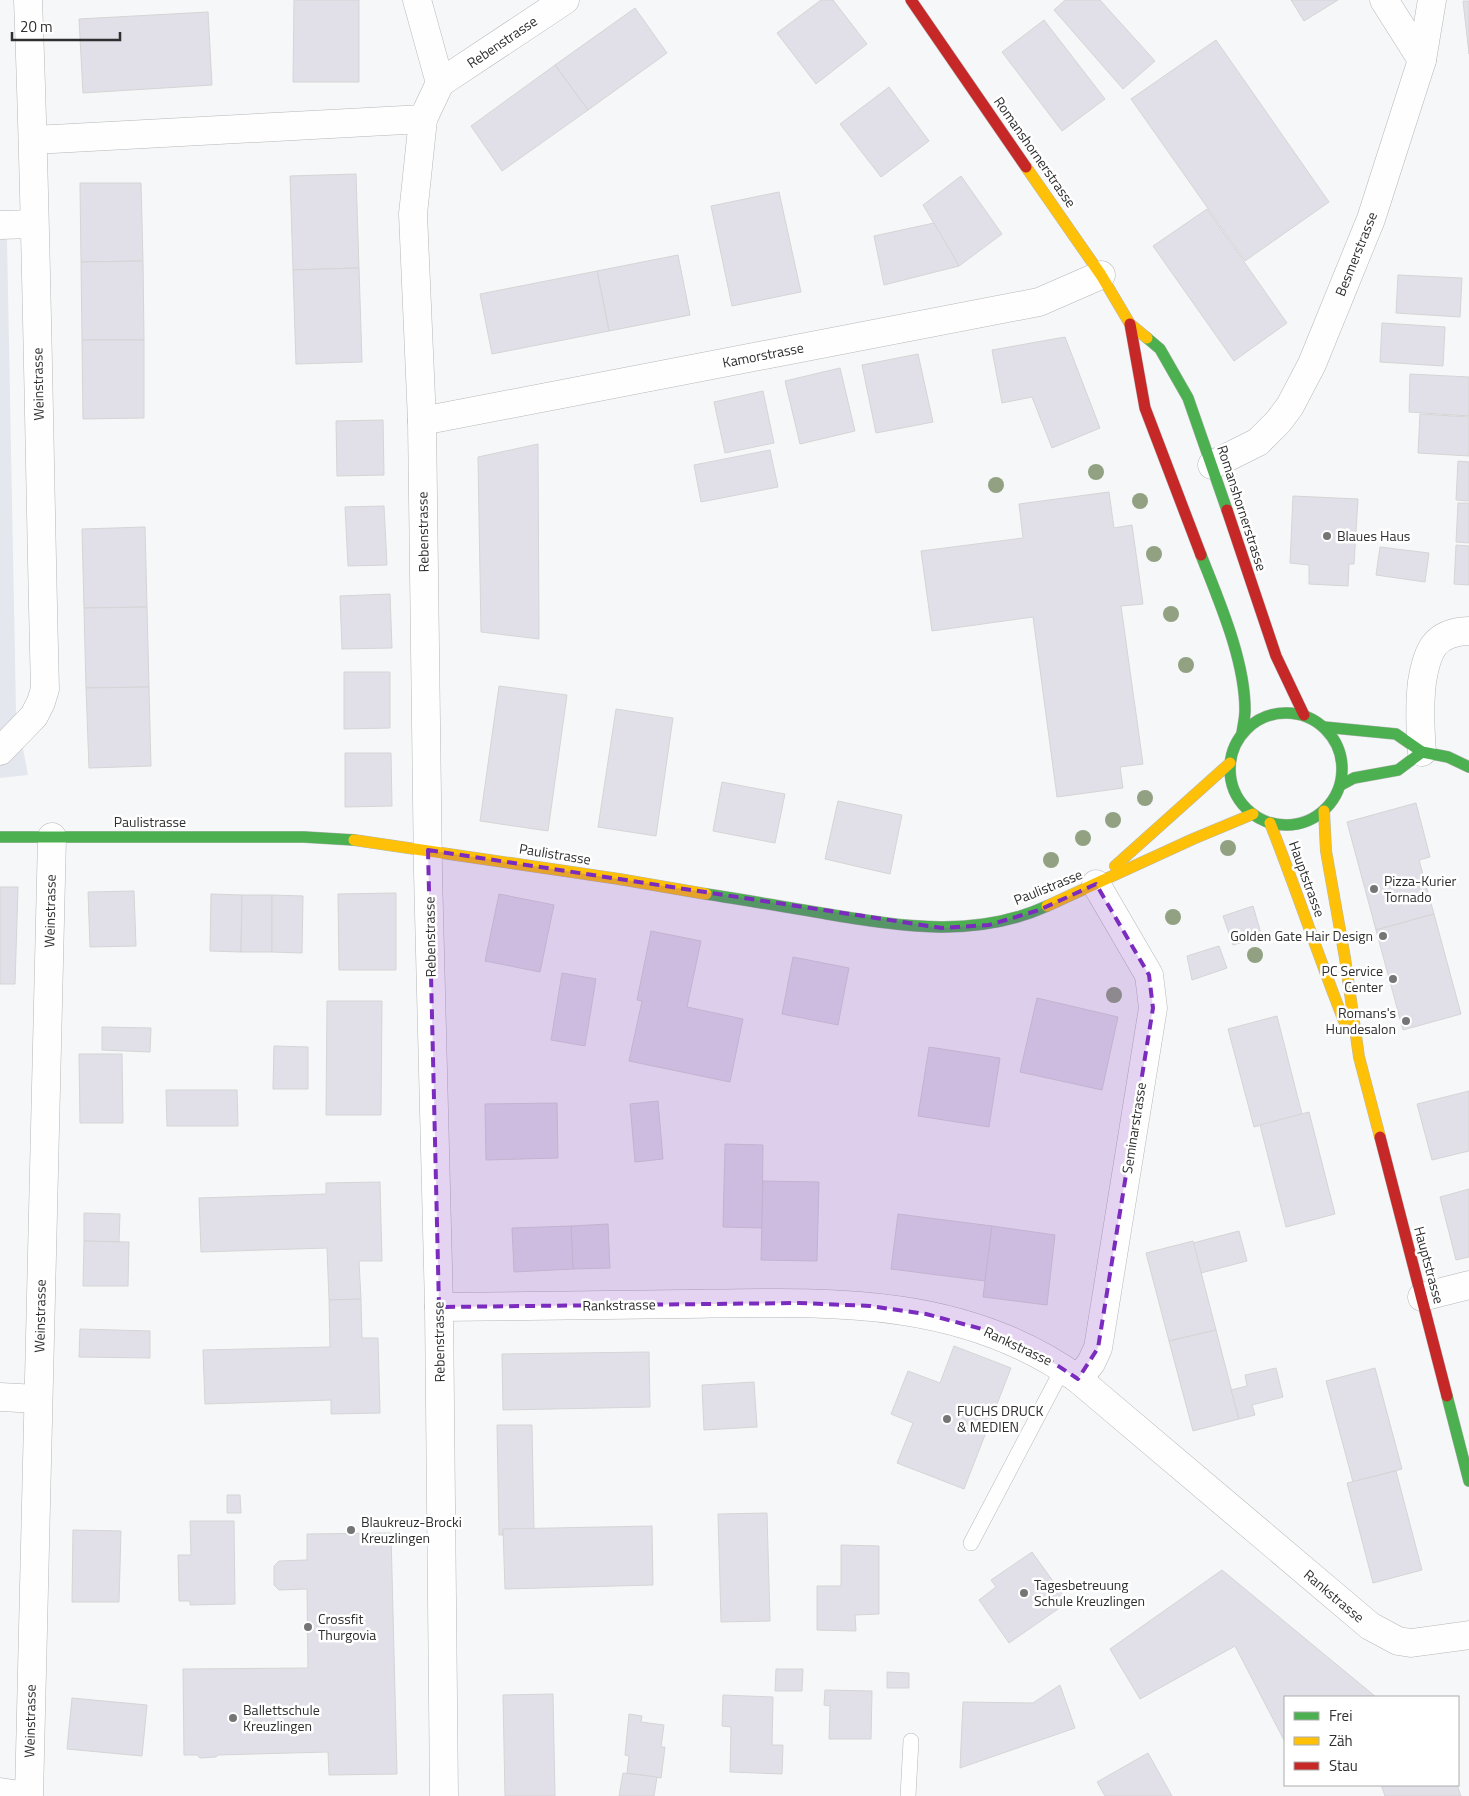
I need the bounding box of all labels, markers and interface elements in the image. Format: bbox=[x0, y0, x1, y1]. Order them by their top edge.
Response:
scale bar bbox=[12, 10, 120, 42]
street label: Rebenstrasse bbox=[462, 10, 541, 73]
text: 20 m bbox=[20, 15, 53, 38]
street label: Romanshornerstrasse bbox=[989, 92, 1082, 211]
street label: Besmerstrasse bbox=[1329, 209, 1382, 299]
street label: Kamorstrasse bbox=[721, 336, 805, 373]
street label: Weinstrasse bbox=[26, 347, 49, 421]
street label: Romanshornerstrasse bbox=[1212, 442, 1273, 573]
street label: Rebenstrasse bbox=[411, 491, 434, 573]
place label: Blaues Haus bbox=[1337, 525, 1410, 546]
marker: Blaues Haus bbox=[1321, 530, 1333, 542]
street label: Paulistrasse bbox=[114, 811, 186, 832]
street label: Paulistrasse bbox=[518, 837, 592, 870]
street label: Hauptstrasse bbox=[1284, 838, 1331, 920]
street label: Paulistrasse bbox=[1010, 863, 1085, 910]
place label: Pizza-Kurier Tornado bbox=[1384, 870, 1456, 907]
street label: Weinstrasse bbox=[38, 874, 61, 948]
marker: Pizza-Kurier Tornado bbox=[1368, 883, 1380, 895]
street label: Rebenstrasse bbox=[418, 896, 441, 978]
place label: Golden Gate Hair Design bbox=[1230, 925, 1373, 946]
marker: Golden Gate Hair Design bbox=[1377, 930, 1389, 942]
place label: PC Service Center bbox=[1322, 960, 1383, 997]
marker: PC Service Center bbox=[1387, 973, 1399, 985]
place label: Romans's Hundesalon bbox=[1325, 1002, 1396, 1039]
marker: Romans's Hundesalon bbox=[1400, 1015, 1412, 1027]
street label: Seminarstrasse bbox=[1116, 1081, 1151, 1175]
street label: Hauptstrasse bbox=[1409, 1224, 1450, 1306]
street label: Weinstrasse bbox=[28, 1279, 51, 1353]
street label: Rankstrasse bbox=[582, 1293, 656, 1316]
street label: Rebenstrasse bbox=[427, 1301, 450, 1383]
street label: Rankstrasse bbox=[981, 1321, 1056, 1371]
place label: FUCHS DRUCK & MEDIEN bbox=[957, 1400, 1043, 1437]
marker: FUCHS DRUCK & MEDIEN bbox=[941, 1413, 953, 1425]
place label: Blaukreuz-Brocki Kreuzlingen bbox=[361, 1511, 462, 1548]
marker: Blaukreuz-Brocki Kreuzlingen bbox=[345, 1524, 357, 1536]
street label: Rankstrasse bbox=[1300, 1564, 1369, 1627]
place label: Tagesbetreuung Schule Kreuzlingen bbox=[1034, 1574, 1145, 1611]
marker: Tagesbetreuung Schule Kreuzlingen bbox=[1018, 1587, 1030, 1599]
place label: Crossfit Thurgovia bbox=[318, 1608, 376, 1645]
marker: Crossfit Thurgovia bbox=[302, 1621, 314, 1633]
street label: Weinstrasse bbox=[18, 1684, 41, 1758]
legend bbox=[1284, 1696, 1459, 1786]
place label: Ballettschule Kreuzlingen bbox=[243, 1699, 320, 1736]
text: Frei bbox=[1329, 1704, 1352, 1727]
marker: Ballettschule Kreuzlingen bbox=[227, 1712, 239, 1724]
text: Zäh bbox=[1329, 1729, 1353, 1752]
text: Stau bbox=[1329, 1754, 1358, 1777]

